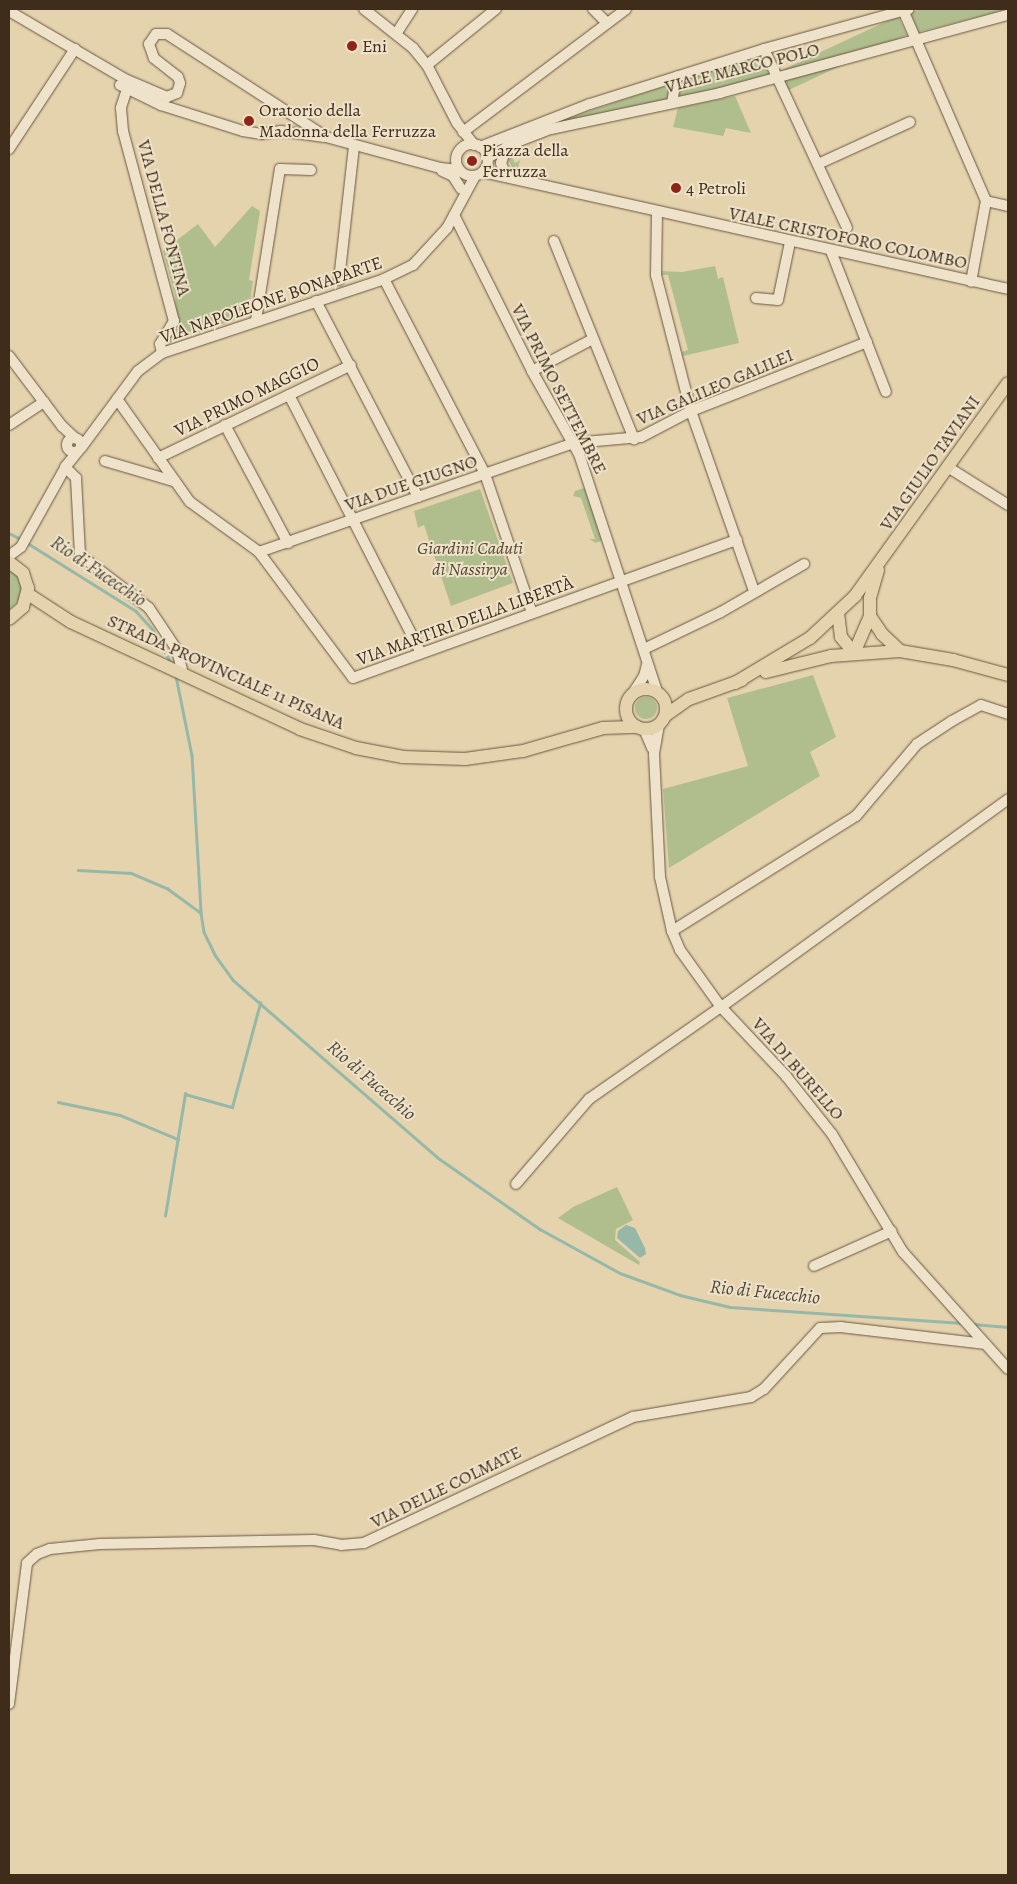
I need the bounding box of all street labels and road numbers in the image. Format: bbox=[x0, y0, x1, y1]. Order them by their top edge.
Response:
street label: VIALE MARCO POLO bbox=[663, 38, 821, 98]
street label: VIA DELLA FONTINA bbox=[133, 138, 195, 298]
street label: VIALE CRISTOFORO COLOMBO bbox=[727, 202, 969, 274]
street label: VIA NAPOLEONE BONAPARTE bbox=[157, 252, 385, 348]
street label: VIA PRIMO SETTEMBRE bbox=[507, 300, 611, 478]
street label: VIA GALILEO GALILEI bbox=[634, 344, 796, 430]
street label: VIA PRIMO MAGGIO bbox=[171, 353, 323, 441]
street label: VIA GIULIO TAVIANI bbox=[875, 391, 985, 535]
street label: VIA DUE GIUGNO bbox=[342, 450, 480, 516]
street label: VIA MARTIRI DELLA LIBERTÀ bbox=[354, 572, 576, 670]
street label: STRADA PROVINCIALE 11 PISANA bbox=[104, 610, 348, 734]
street label: VIA DI BURELLO bbox=[748, 1013, 848, 1125]
street label: VIA DELLE COLMATE bbox=[367, 1441, 525, 1533]

